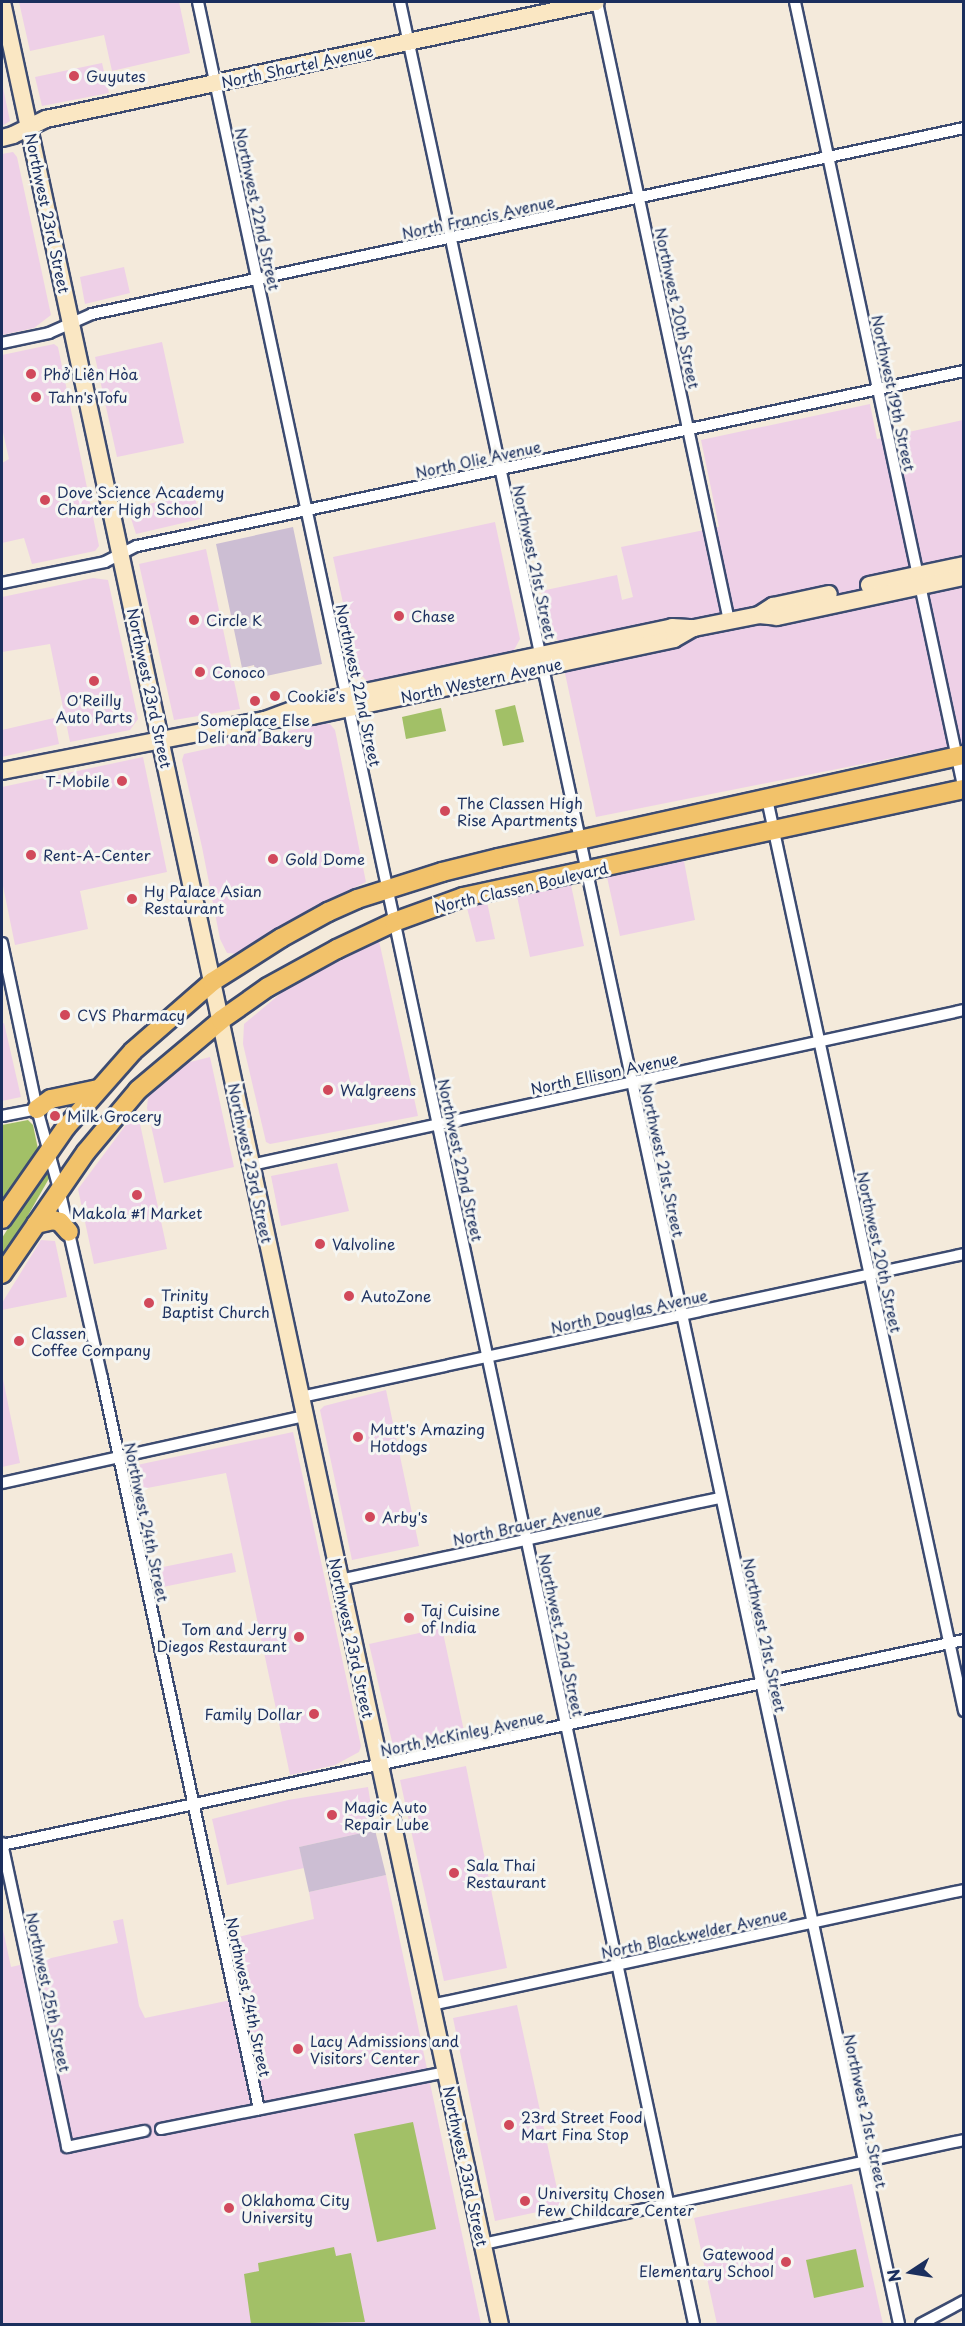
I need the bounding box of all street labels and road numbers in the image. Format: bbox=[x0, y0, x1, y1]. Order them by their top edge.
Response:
street label: North Shartel Avenue bbox=[219, 41, 375, 91]
street label: Northwest 22nd Street bbox=[232, 126, 284, 292]
street label: Northwest 23rd Street bbox=[22, 131, 74, 295]
street label: North Francis Avenue bbox=[400, 192, 556, 242]
street label: Northwest 20th Street bbox=[652, 226, 704, 390]
street label: Northwest 19th Street bbox=[869, 313, 919, 473]
street label: North Olie Avenue bbox=[412, 436, 544, 482]
street label: Northwest 21st Street bbox=[510, 482, 560, 642]
street label: Northwest 22nd Street bbox=[333, 602, 385, 768]
street label: Northwest 23rd Street bbox=[124, 606, 176, 770]
street label: North Western Avenue bbox=[400, 654, 562, 706]
street label: North Classen Boulevard bbox=[432, 858, 610, 916]
street label: North Ellison Avenue bbox=[529, 1049, 679, 1097]
street label: Northwest 22nd Street bbox=[435, 1077, 487, 1243]
street label: Northwest 21st Street bbox=[638, 1080, 688, 1240]
street label: Northwest 23rd Street bbox=[225, 1081, 277, 1245]
street label: Northwest 20th Street bbox=[854, 1170, 906, 1334]
street label: North Douglas Avenue bbox=[549, 1286, 709, 1336]
street label: Northwest 24th Street bbox=[121, 1440, 173, 1604]
street label: North Brauer Avenue bbox=[450, 1499, 604, 1549]
street label: Northwest 22nd Street bbox=[536, 1552, 588, 1718]
street label: Northwest 21st Street bbox=[740, 1555, 790, 1715]
street label: Northwest 23rd Street bbox=[326, 1556, 378, 1720]
street label: North McKinley Avenue bbox=[378, 1707, 546, 1759]
street label: North Blackwelder Avenue bbox=[599, 1904, 789, 1962]
street label: Northwest 25th Street bbox=[23, 1911, 75, 2073]
street label: Northwest 24th Street bbox=[223, 1915, 275, 2079]
street label: Northwest 21st Street bbox=[841, 2031, 891, 2191]
street label: Northwest 23rd Street bbox=[440, 2084, 492, 2248]

